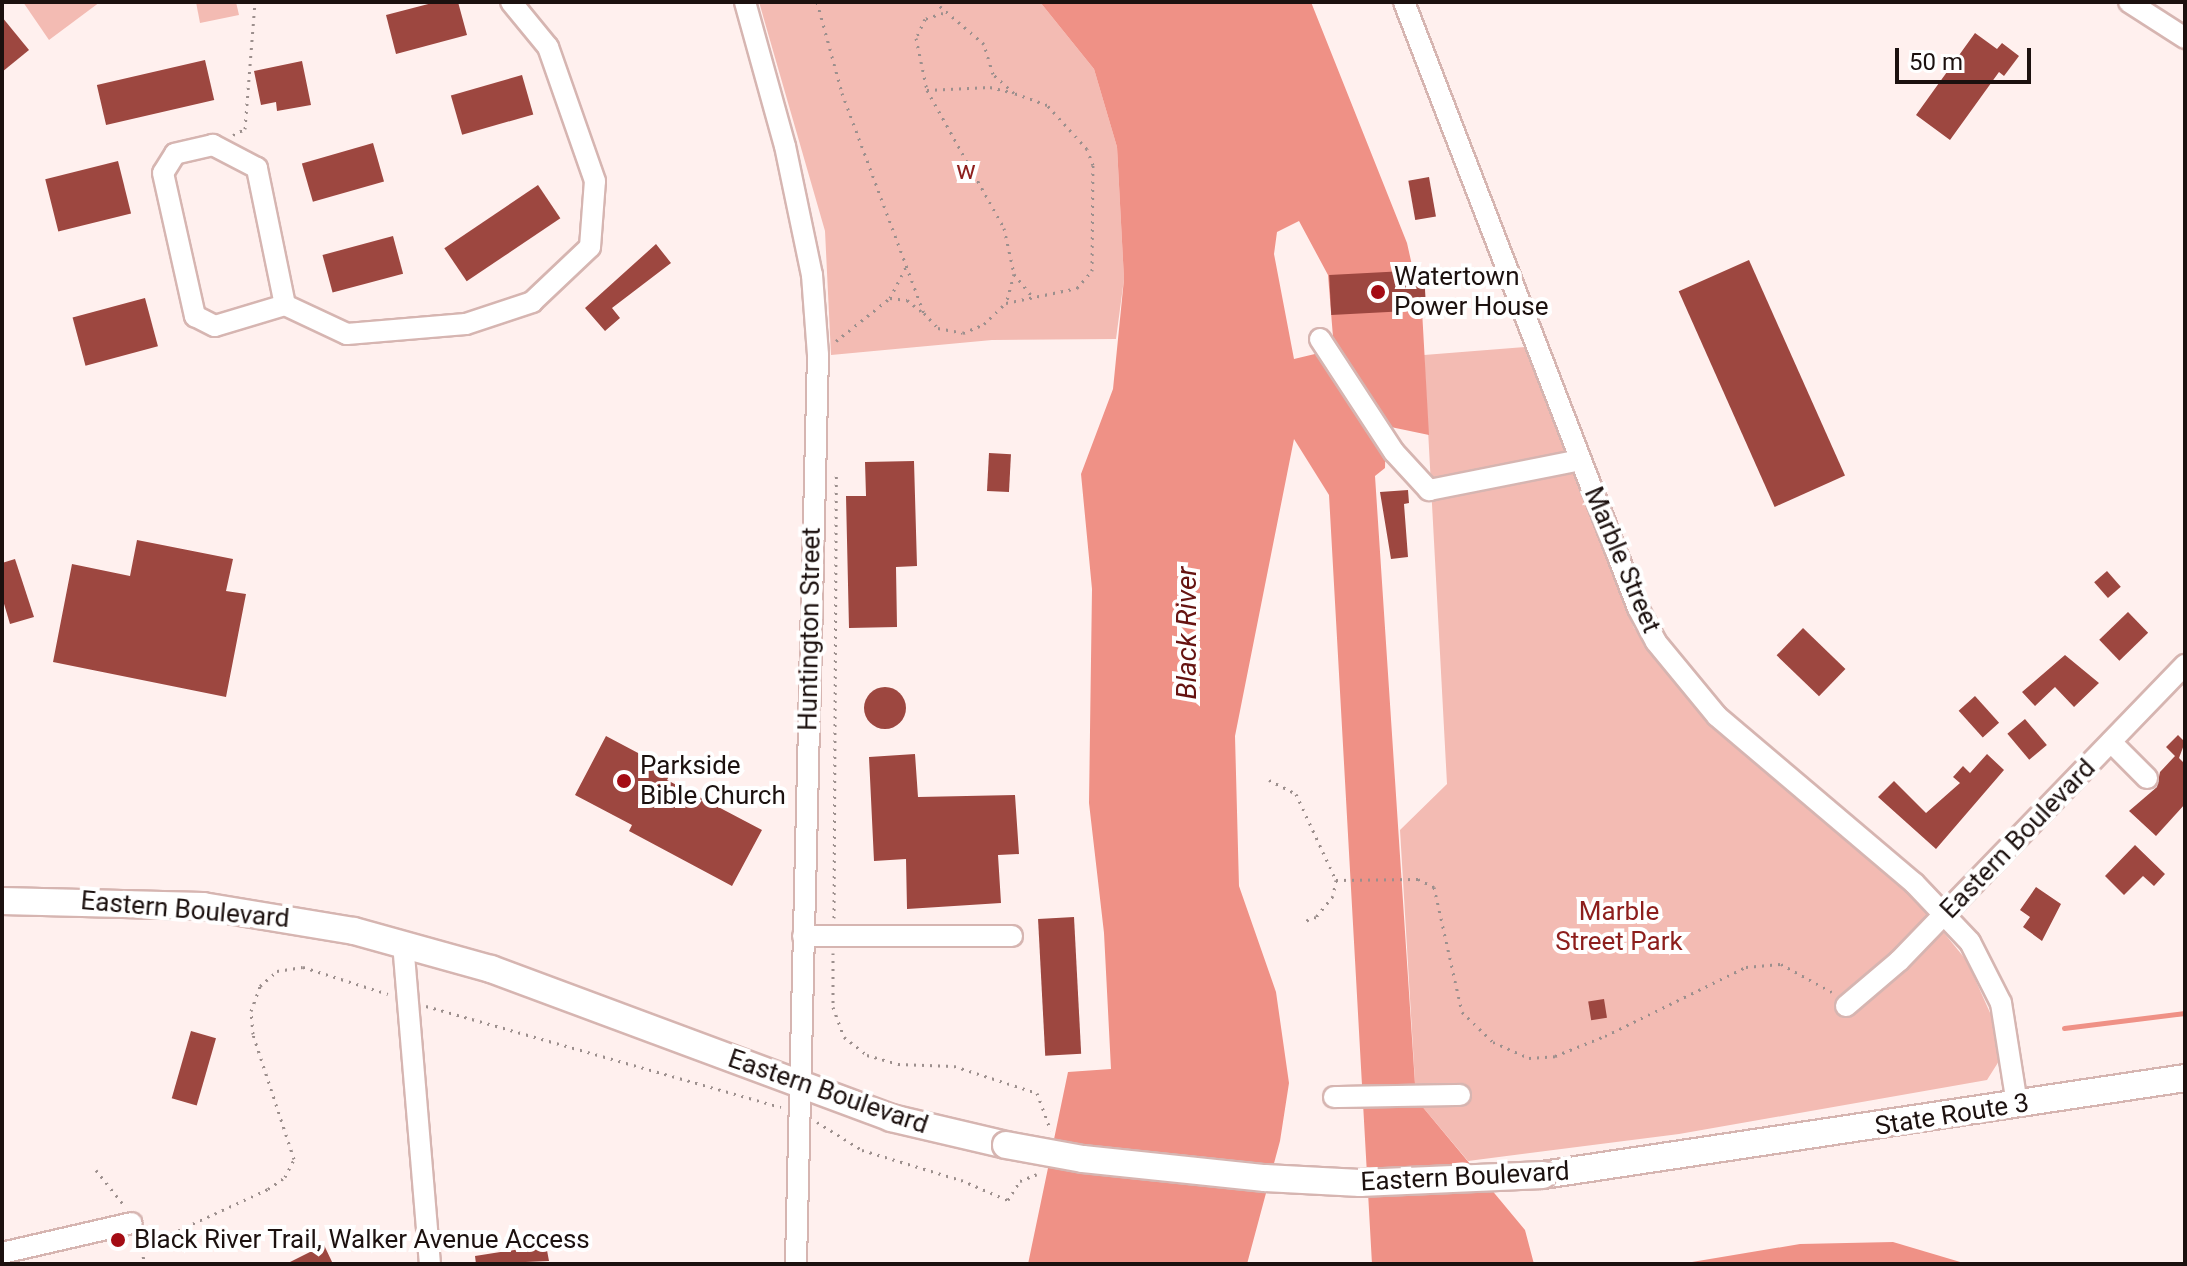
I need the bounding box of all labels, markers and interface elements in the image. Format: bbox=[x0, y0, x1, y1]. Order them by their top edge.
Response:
scale bar bbox=[1899, 32, 2035, 82]
text: 50 m bbox=[1909, 48, 1963, 76]
park label: w bbox=[956, 155, 976, 187]
place label: Watertown Power House bbox=[1394, 261, 1549, 322]
marker: Watertown Power House bbox=[1369, 283, 1387, 301]
street label: Marble Street bbox=[1577, 482, 1667, 638]
street label: Huntington Street bbox=[793, 527, 827, 731]
water label: Black River bbox=[1170, 566, 1204, 700]
place label: Parkside Bible Church bbox=[640, 750, 786, 812]
street label: Eastern Boulevard bbox=[1934, 753, 2102, 925]
marker: Parkside Bible Church bbox=[615, 772, 633, 790]
street label: Eastern Boulevard bbox=[79, 885, 291, 935]
park label: Marble Street Park bbox=[1555, 896, 1683, 958]
street label: Eastern Boulevard bbox=[724, 1043, 932, 1141]
street label: State Route 3 bbox=[1873, 1087, 2031, 1143]
street label: Eastern Boulevard bbox=[1360, 1156, 1570, 1198]
place label: Black River Trail, Walker Avenue Access bbox=[134, 1224, 590, 1256]
marker: Black River Trail, Walker Avenue Access bbox=[109, 1231, 127, 1249]

